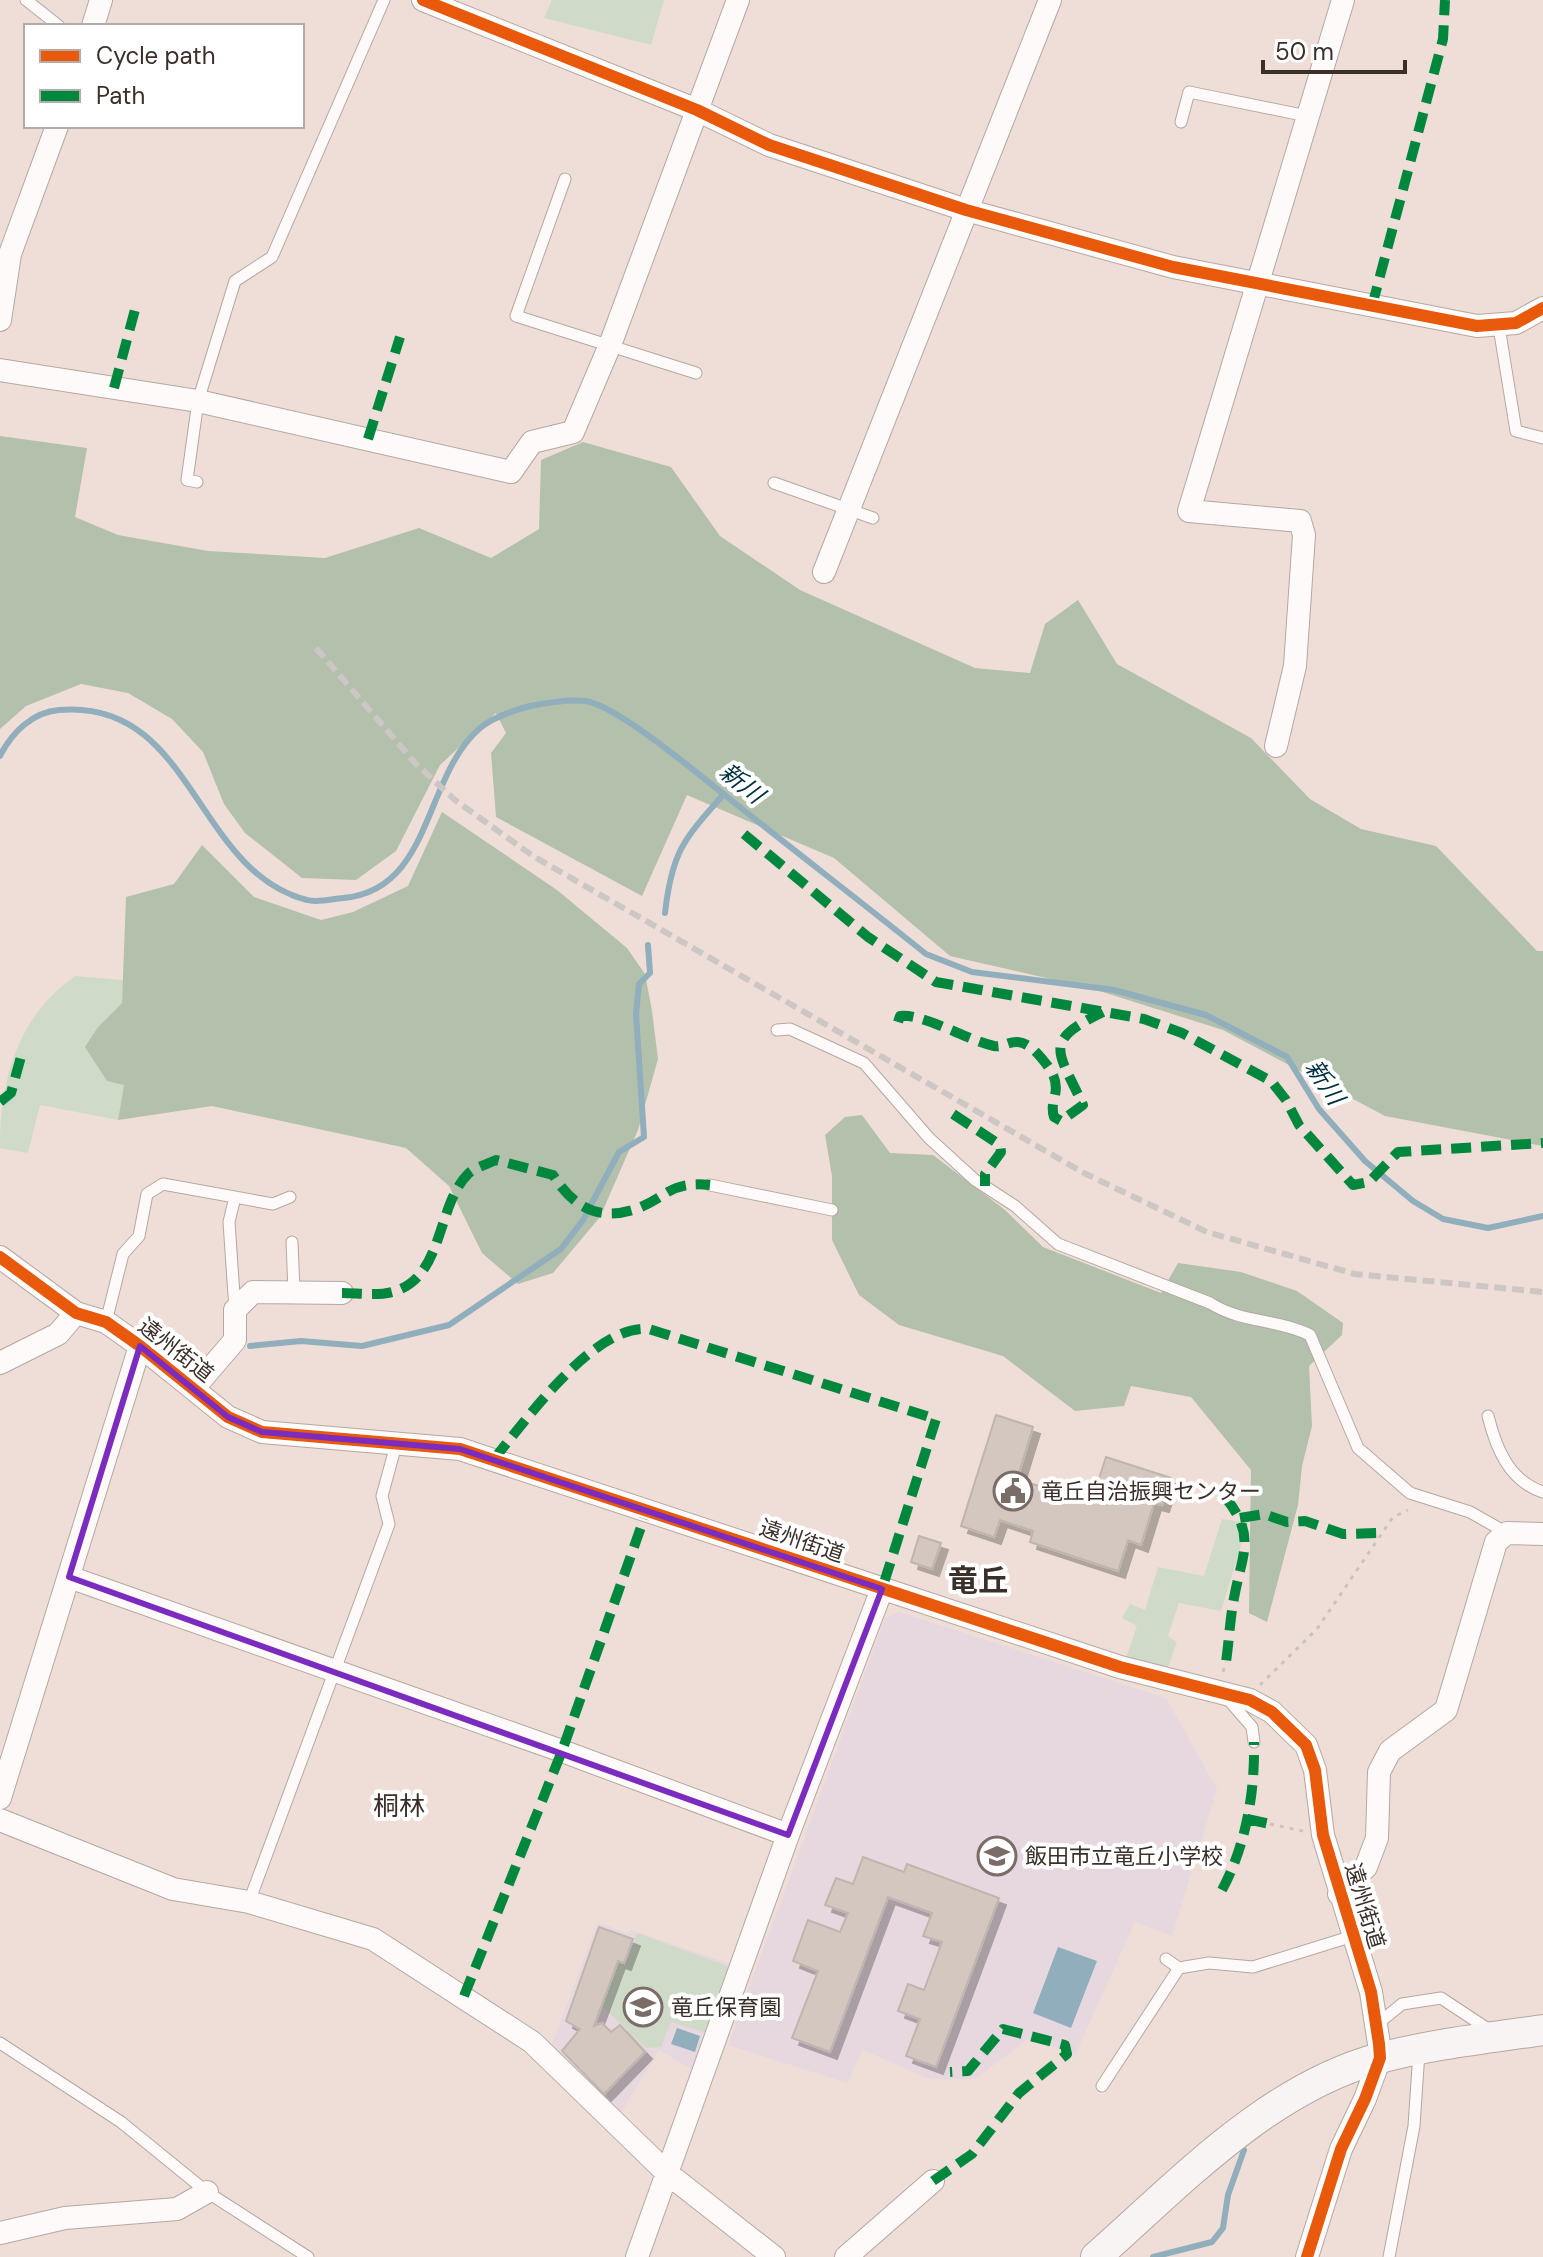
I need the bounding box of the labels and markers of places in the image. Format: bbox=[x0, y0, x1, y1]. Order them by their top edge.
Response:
public building icon: 竜丘自治振興センター bbox=[992, 1470, 1034, 1512]
place label: 竜丘自治振興センター bbox=[1041, 1477, 1261, 1506]
school or university icon: 飯田市立竜丘小学校 bbox=[976, 1835, 1018, 1877]
place label: 飯田市立竜丘小学校 bbox=[1025, 1842, 1223, 1871]
school or university icon: 竜丘保育園 bbox=[622, 1986, 664, 2028]
place label: 竜丘保育園 bbox=[671, 1993, 781, 2022]

